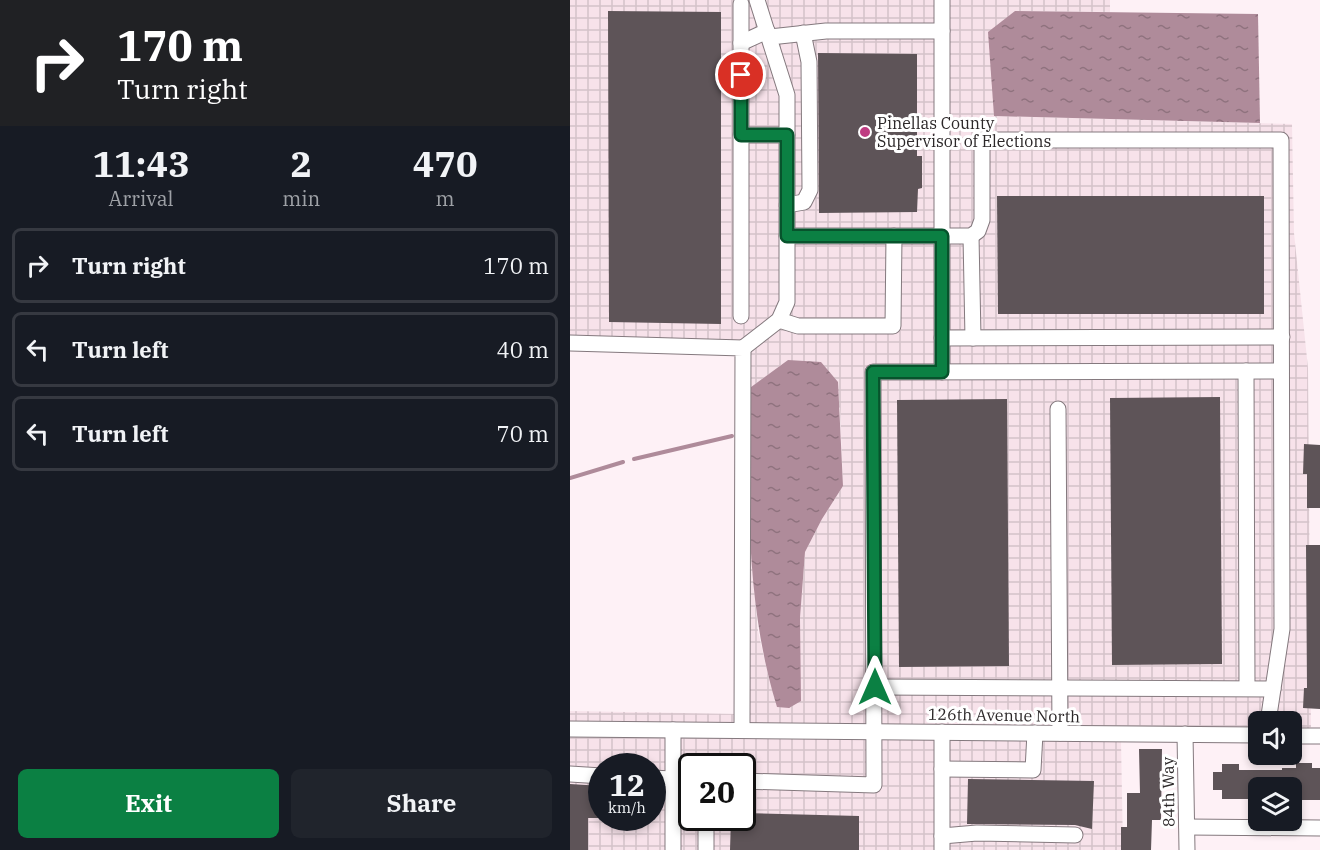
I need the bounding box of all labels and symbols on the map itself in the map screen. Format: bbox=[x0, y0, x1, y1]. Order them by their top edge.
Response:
pin bbox=[715, 49, 766, 100]
place label: Pinellas County Supervisor of Elections bbox=[877, 113, 1051, 151]
marker: Pinellas County Supervisor of Elections bbox=[858, 125, 872, 139]
position arrow bbox=[843, 655, 907, 719]
street label: 126th Avenue North bbox=[928, 704, 1080, 726]
speed limit sign: 20 bbox=[678, 753, 756, 831]
street label: 84th Way bbox=[1157, 756, 1179, 827]

